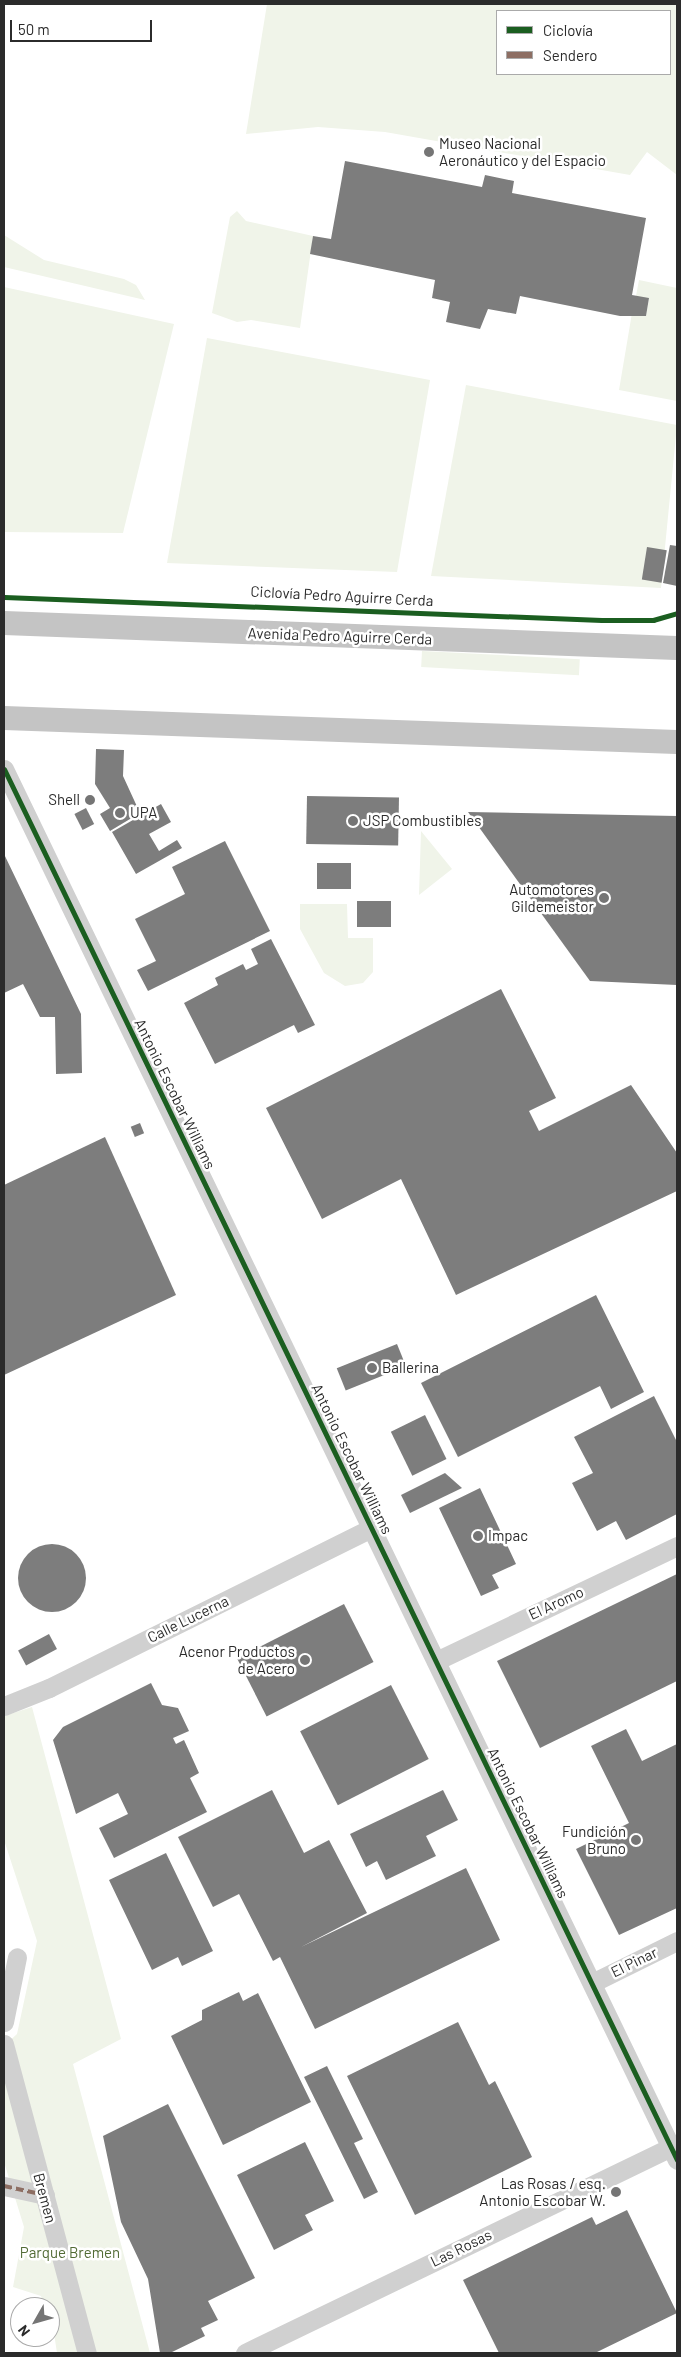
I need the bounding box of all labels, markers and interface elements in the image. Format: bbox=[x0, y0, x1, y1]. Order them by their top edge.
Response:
scale bar bbox=[12, 10, 155, 42]
legend bbox=[496, 10, 671, 75]
text: 50 m bbox=[18, 20, 50, 38]
text: Ciclovía bbox=[543, 21, 593, 39]
text: Sendero bbox=[543, 46, 597, 64]
place label: Museo Nacional Aeronáutico y del Espacio bbox=[439, 134, 606, 169]
marker: Museo Nacional Aeronáutico y del Espacio bbox=[423, 146, 435, 158]
street label: Ciclovía Pedro Aguirre Cerda bbox=[250, 582, 434, 610]
street label: Avenida Pedro Aguirre Cerda bbox=[247, 624, 433, 648]
place label: Shell bbox=[48, 791, 80, 809]
marker: Shell bbox=[84, 794, 96, 806]
place label: UPA bbox=[130, 804, 157, 822]
marker: UPA bbox=[114, 807, 126, 819]
place label: JSP Combustibles bbox=[363, 812, 481, 830]
marker: JSP Combustibles bbox=[347, 815, 359, 827]
place label: Automotores Gildemeistor bbox=[509, 880, 594, 915]
marker: Automotores Gildemeistor bbox=[598, 892, 610, 904]
street label: Antonio Escobar Williams bbox=[131, 1016, 219, 1172]
place label: Ballerina bbox=[382, 1359, 439, 1377]
marker: Ballerina bbox=[366, 1362, 378, 1374]
street label: Antonio Escobar Williams bbox=[308, 1381, 396, 1537]
place label: Impac bbox=[488, 1527, 528, 1545]
marker: Impac bbox=[472, 1530, 484, 1542]
street label: El Aromo bbox=[526, 1582, 586, 1624]
street label: Calle Lucerna bbox=[144, 1592, 232, 1646]
place label: Acenor Productos de Acero bbox=[179, 1642, 295, 1677]
marker: Acenor Productos de Acero bbox=[299, 1654, 311, 1666]
street label: Antonio Escobar Williams bbox=[484, 1745, 572, 1901]
place label: Fundición Bruno bbox=[562, 1822, 626, 1857]
marker: Fundición Bruno bbox=[630, 1834, 642, 1846]
street label: El Pinar bbox=[608, 1943, 660, 1981]
street label: Bremen bbox=[30, 2171, 60, 2225]
place label: Las Rosas / esq. Antonio Escobar W. bbox=[479, 2174, 606, 2209]
marker: Las Rosas / esq. Antonio Escobar W. bbox=[610, 2186, 622, 2198]
street label: Las Rosas bbox=[427, 2225, 495, 2271]
park label: Parque Bremen bbox=[20, 2244, 120, 2262]
north arrow bbox=[10, 2297, 60, 2347]
text: N bbox=[14, 2322, 33, 2340]

